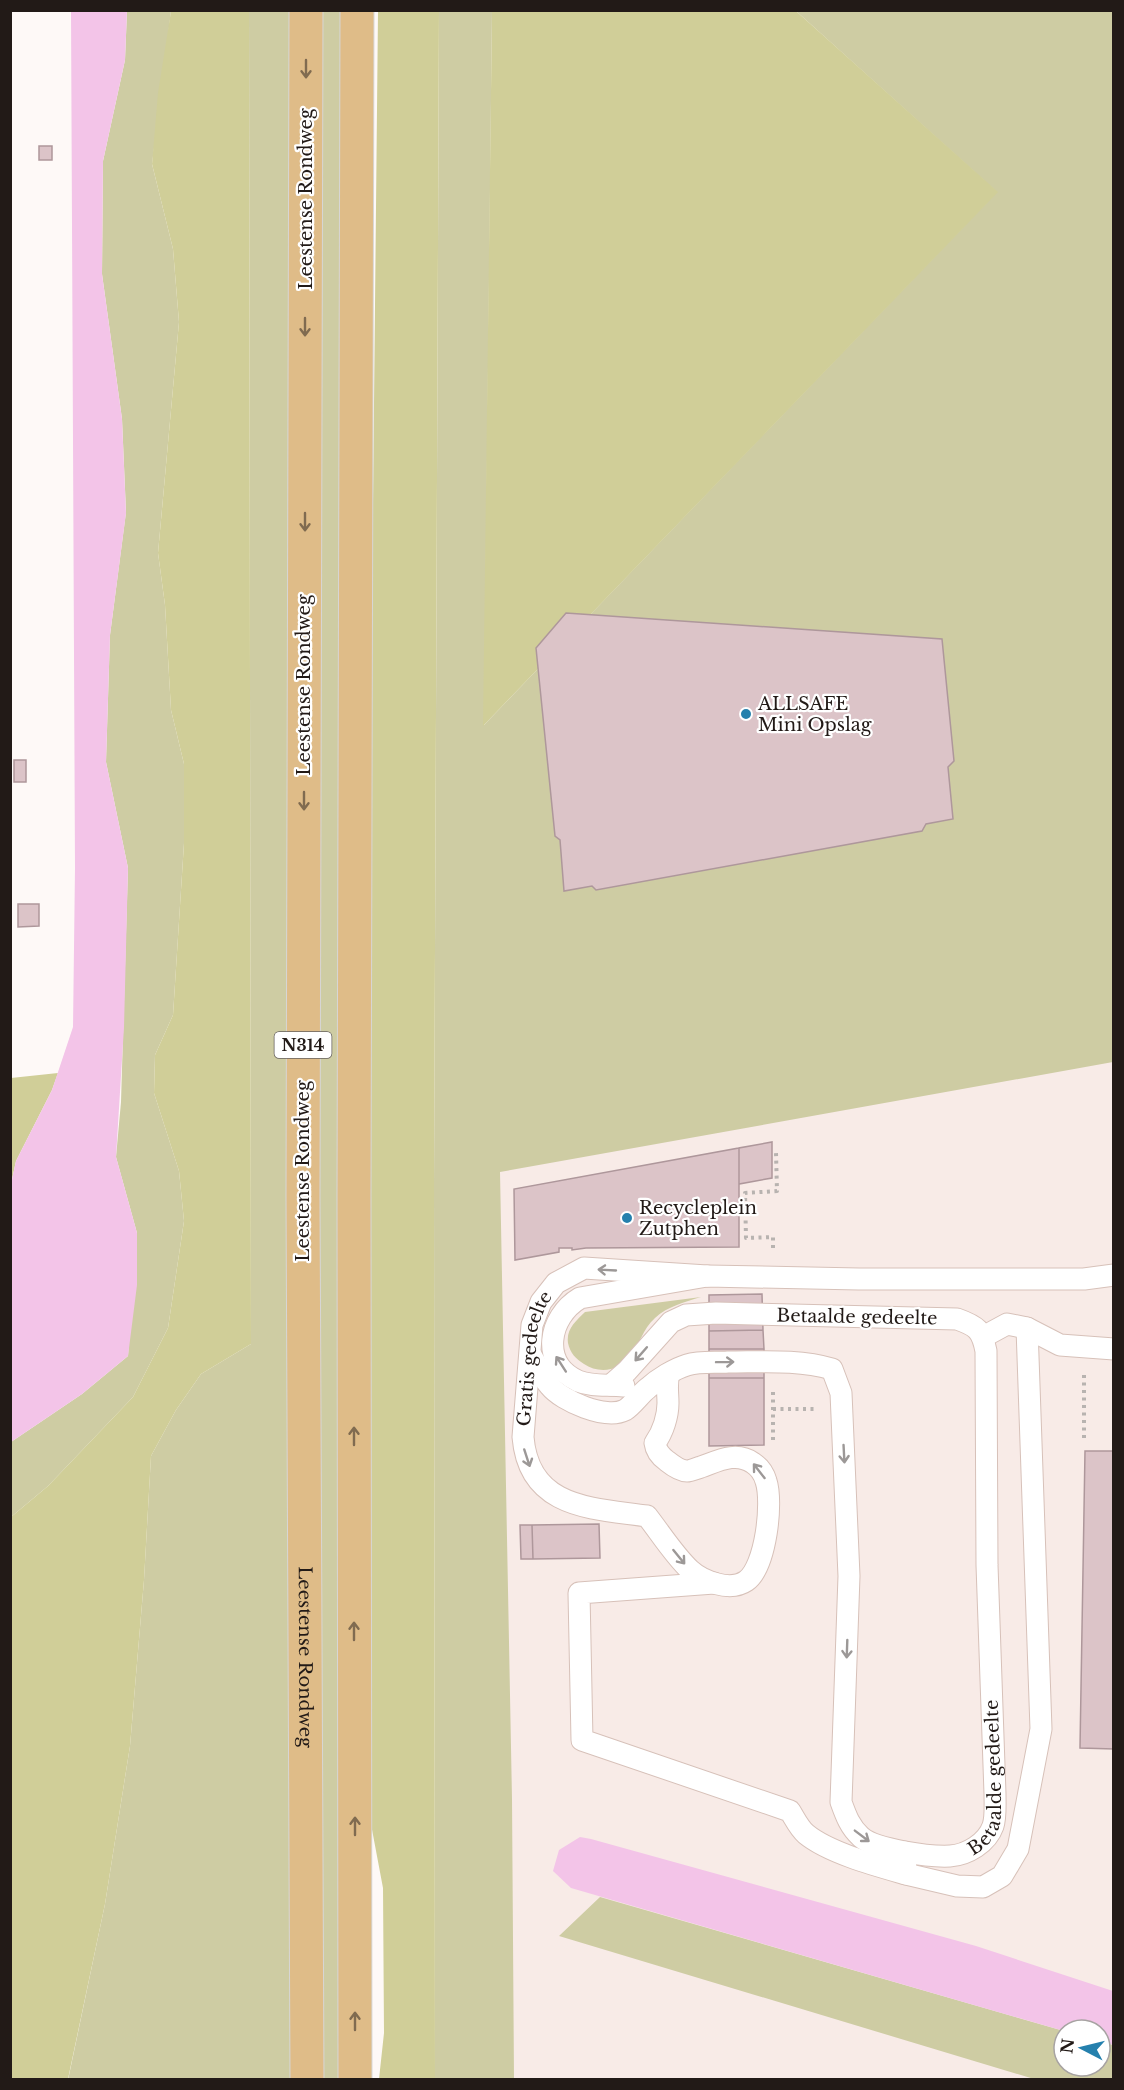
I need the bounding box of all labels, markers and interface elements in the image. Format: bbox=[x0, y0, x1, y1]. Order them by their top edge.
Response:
one-way arrow bbox=[300, 58, 312, 78]
street label: Leestense Rondweg bbox=[295, 108, 317, 290]
one-way arrow bbox=[299, 316, 311, 336]
one-way arrow bbox=[299, 511, 311, 531]
street label: Leestense Rondweg bbox=[293, 594, 315, 776]
place label: ALLSAFE Mini Opslag bbox=[757, 693, 872, 736]
marker: ALLSAFE Mini Opslag bbox=[739, 707, 753, 721]
one-way arrow bbox=[298, 790, 310, 810]
road number: N314 bbox=[274, 1032, 332, 1058]
street label: Leestense Rondweg bbox=[292, 1080, 314, 1262]
place label: Recycleplein Zutphen bbox=[639, 1197, 757, 1240]
marker: Recycleplein Zutphen bbox=[620, 1211, 634, 1225]
one-way arrow bbox=[598, 1264, 617, 1275]
street label: Gratis gedeelte bbox=[513, 1286, 557, 1427]
street label: Betaalde gedeelte bbox=[776, 1305, 938, 1329]
one-way arrow bbox=[635, 1346, 648, 1362]
one-way arrow bbox=[554, 1355, 567, 1372]
one-way arrow bbox=[714, 1357, 734, 1368]
one-way arrow bbox=[348, 1427, 360, 1447]
one-way arrow bbox=[838, 1444, 849, 1464]
one-way arrow bbox=[523, 1448, 534, 1466]
one-way arrow bbox=[753, 1463, 766, 1479]
one-way arrow bbox=[673, 1548, 686, 1564]
street label: Leestense Rondweg bbox=[294, 1566, 316, 1748]
one-way arrow bbox=[348, 1622, 360, 1642]
one-way arrow bbox=[841, 1638, 852, 1658]
street label: Betaalde gedeelte bbox=[964, 1699, 1006, 1860]
one-way arrow bbox=[349, 1817, 361, 1837]
one-way arrow bbox=[854, 1830, 870, 1842]
one-way arrow bbox=[349, 2012, 361, 2032]
north arrow bbox=[1052, 2018, 1112, 2078]
text: N bbox=[1056, 2037, 1078, 2055]

